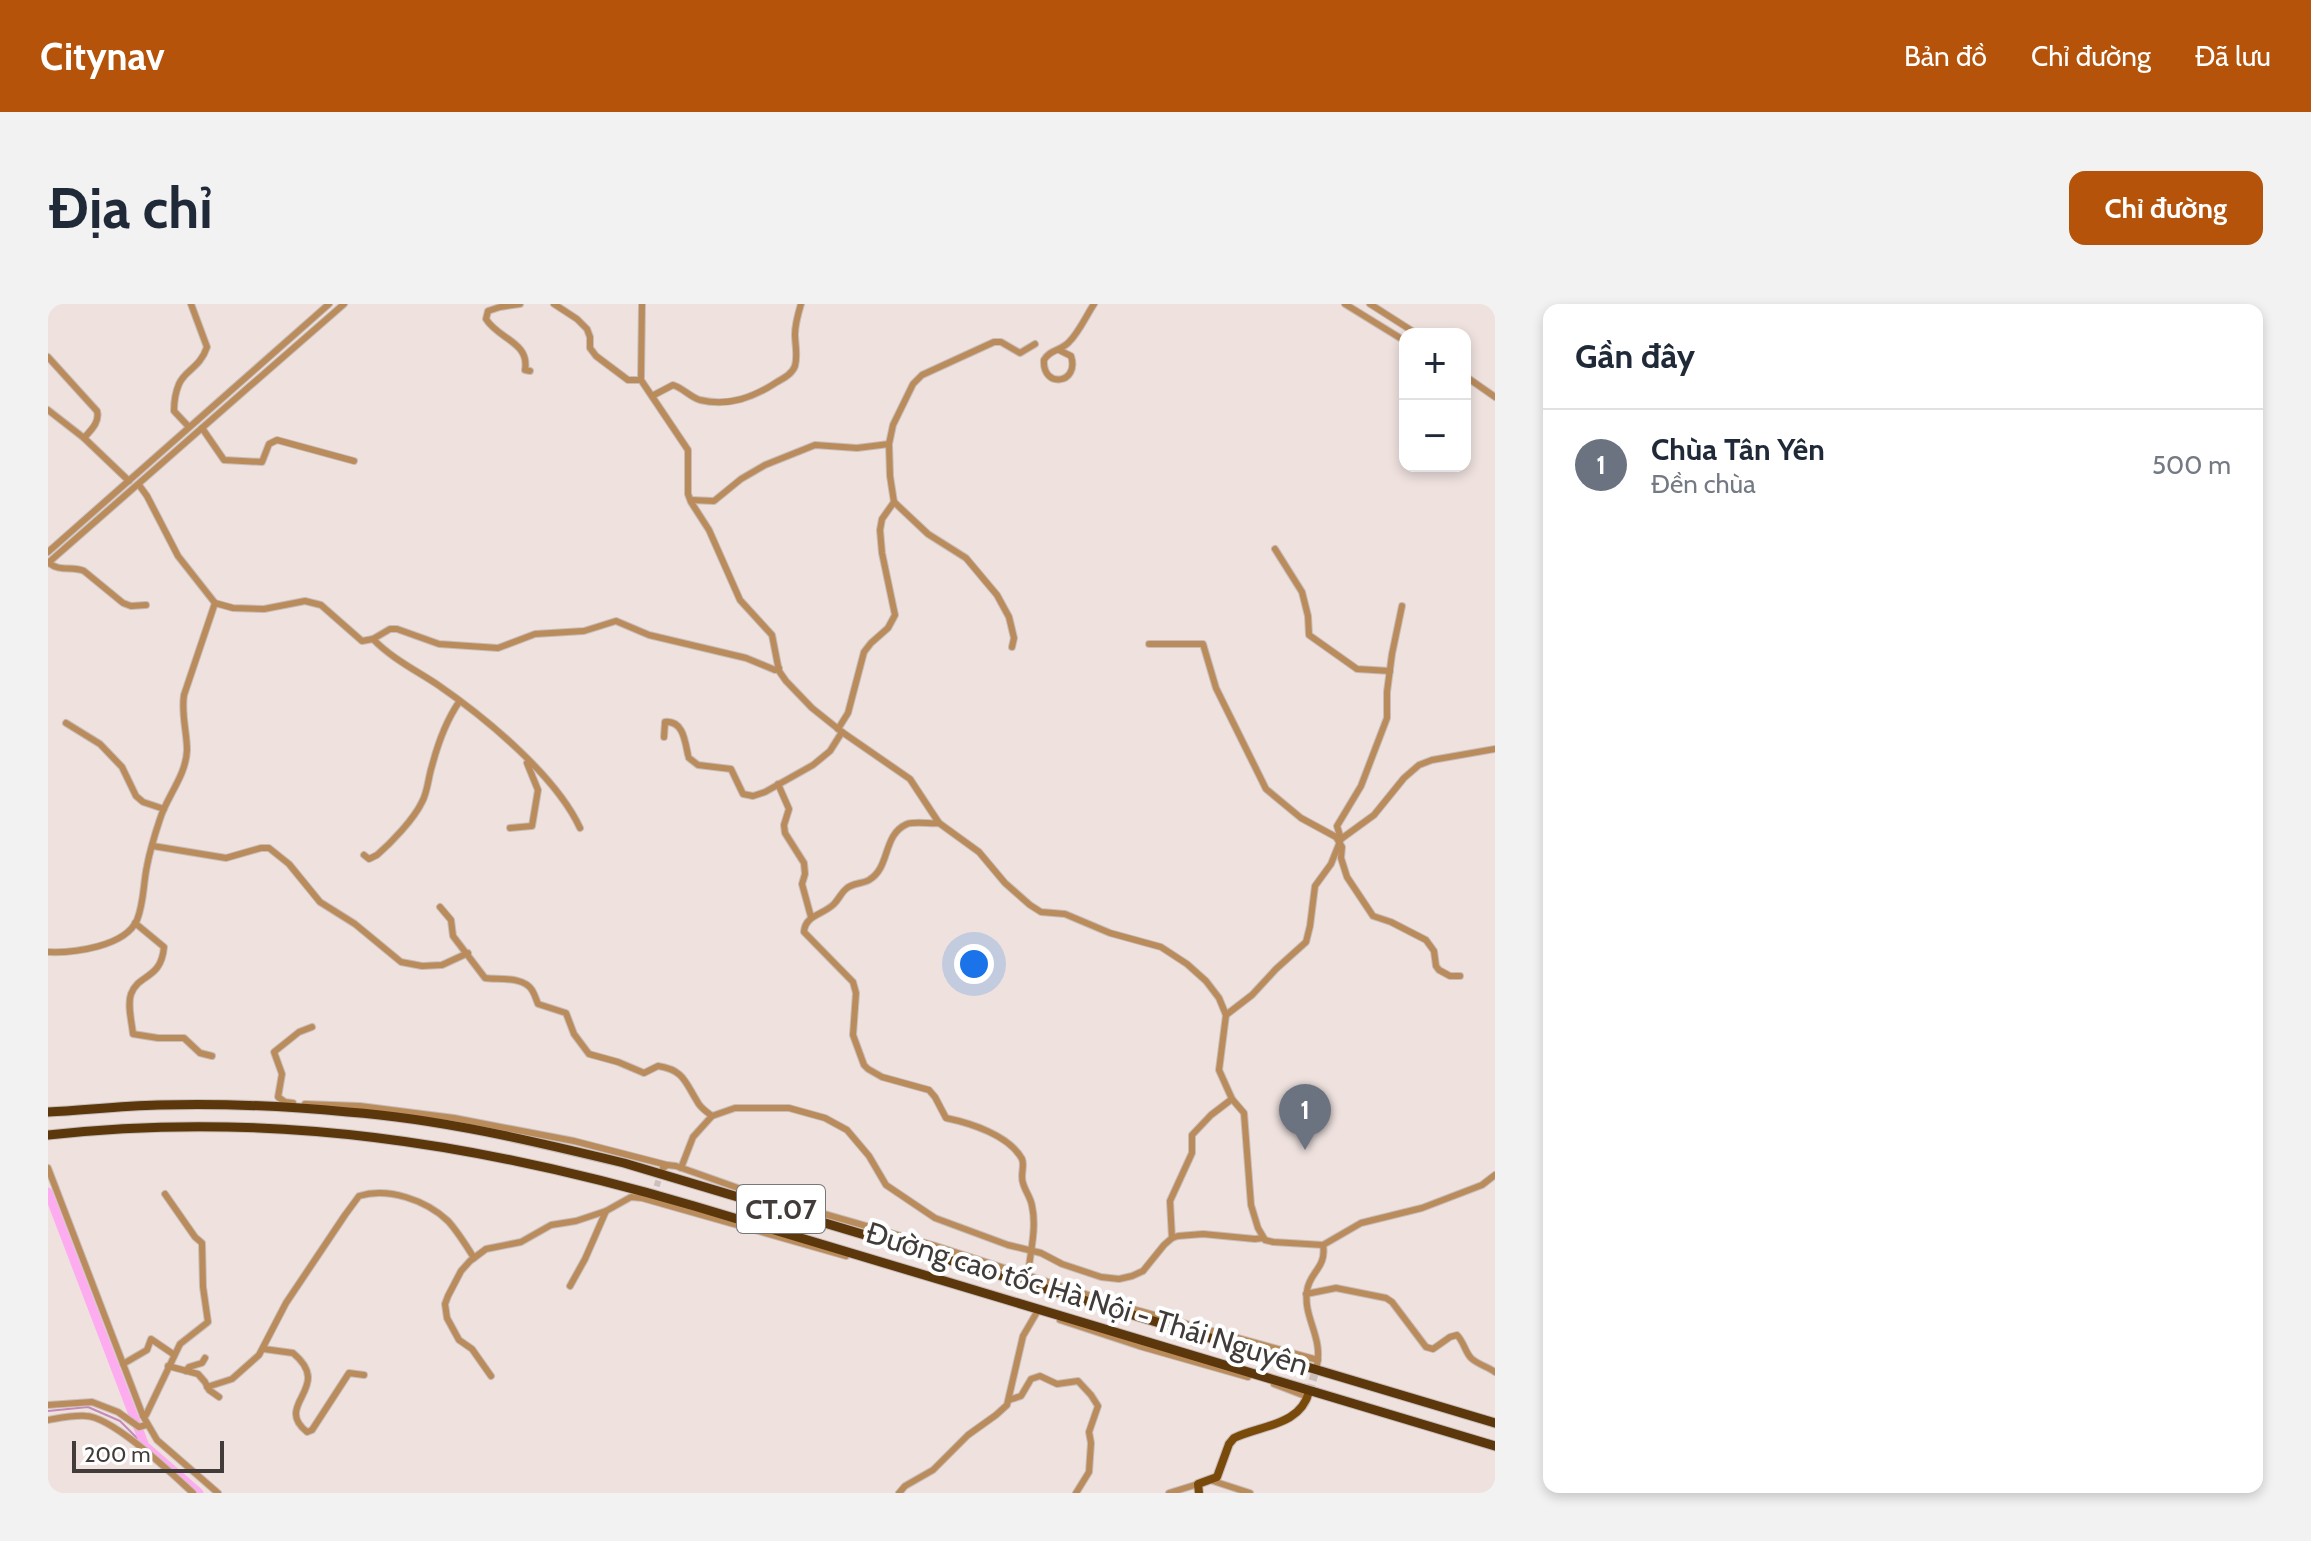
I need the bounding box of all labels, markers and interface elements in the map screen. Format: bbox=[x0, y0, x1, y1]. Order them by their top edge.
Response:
text: Citynav bbox=[40, 33, 165, 80]
text: Bản đồ bbox=[1904, 39, 1987, 73]
text: Chỉ đường bbox=[2031, 39, 2151, 73]
text: Đã lưu bbox=[2195, 39, 2271, 73]
button: Chỉ đường bbox=[2069, 171, 2263, 245]
text: Địa chỉ bbox=[48, 174, 213, 242]
map controls bbox=[1399, 328, 1471, 472]
button: + bbox=[1399, 328, 1471, 400]
text: Gần đây bbox=[1575, 335, 1695, 377]
button: − bbox=[1399, 400, 1471, 472]
text: Chùa Tân Yên bbox=[1651, 431, 1825, 468]
text: 1 bbox=[1596, 449, 1606, 481]
text: 500 m bbox=[2152, 449, 2231, 481]
text: Đền chùa bbox=[1651, 468, 1756, 500]
your location bbox=[954, 944, 994, 984]
pin: 1 bbox=[1279, 1084, 1331, 1150]
road number: CT.07 bbox=[737, 1185, 825, 1233]
street label: Đường cao tốc Hà Nội - Thái Nguyên bbox=[862, 1214, 1313, 1384]
scale bar bbox=[72, 1437, 224, 1473]
text: 200 m bbox=[84, 1441, 150, 1468]

